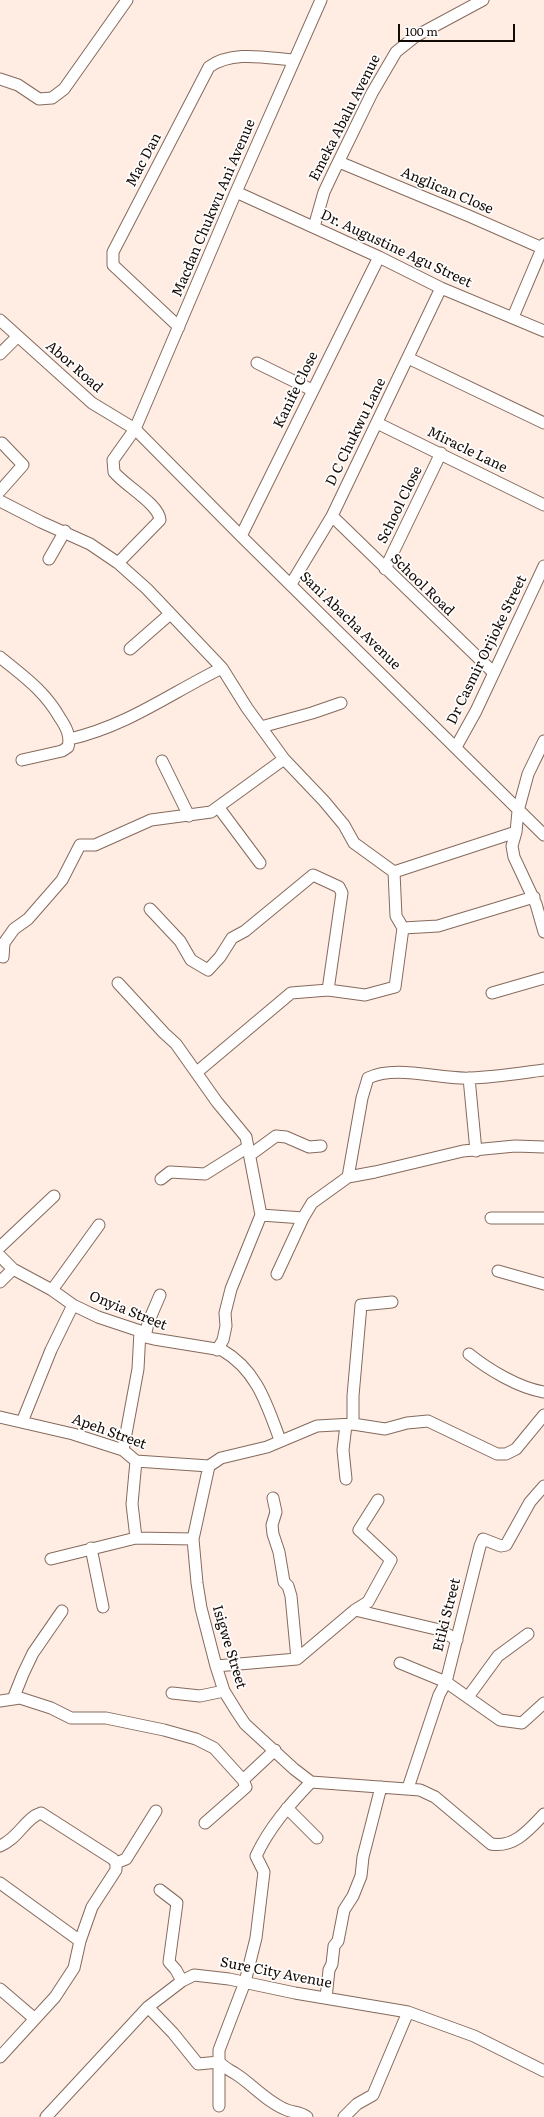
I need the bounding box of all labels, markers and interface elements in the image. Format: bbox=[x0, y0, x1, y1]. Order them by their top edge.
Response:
scale bar bbox=[400, 16, 517, 42]
text: 100 m bbox=[405, 22, 438, 40]
street label: Emeka Abalu Avenue bbox=[306, 52, 384, 184]
street label: Macdan Chukwu Ani Avenue bbox=[169, 117, 259, 299]
street label: Mac Dan bbox=[123, 130, 165, 190]
street label: Anglican Close bbox=[398, 164, 496, 218]
street label: Dr. Augustine Agu Street bbox=[318, 207, 474, 291]
street label: Abor Road bbox=[42, 338, 106, 396]
street label: Kanife Close bbox=[270, 349, 322, 431]
street label: D C Chukwu Lane bbox=[323, 375, 389, 489]
street label: Miracle Lane bbox=[424, 423, 510, 477]
street label: School Close bbox=[374, 464, 426, 546]
street label: School Road bbox=[387, 550, 457, 620]
street label: Sani Abacha Avenue bbox=[296, 568, 404, 674]
street label: Dr Casmir Orjioke Street bbox=[444, 573, 530, 727]
street label: Onyia Street bbox=[87, 1288, 169, 1334]
street label: Apeh Street bbox=[70, 1411, 148, 1453]
street label: Etiki Street bbox=[430, 1577, 464, 1653]
street label: Isigwe Street bbox=[208, 1603, 250, 1691]
street label: Sure City Avenue bbox=[219, 1954, 333, 1992]

